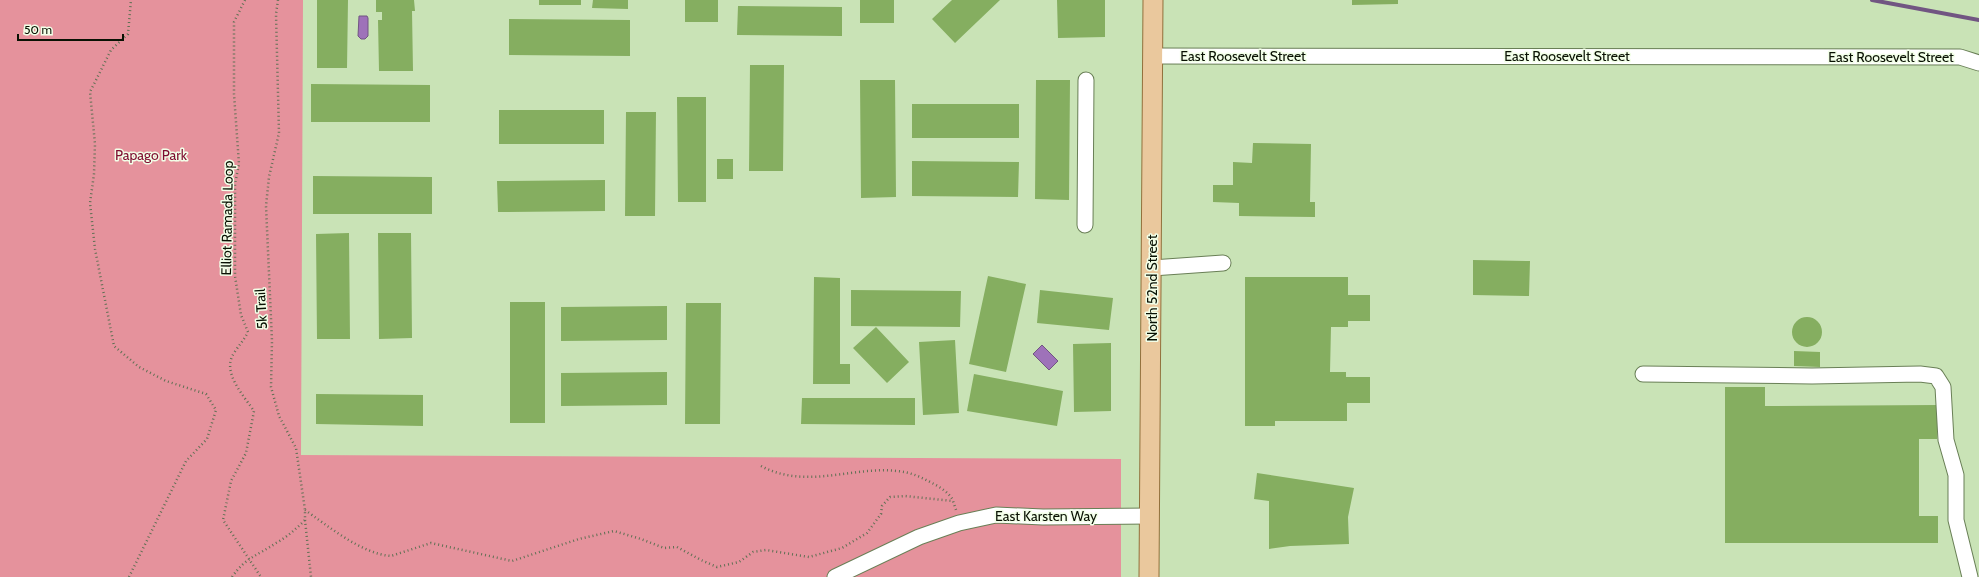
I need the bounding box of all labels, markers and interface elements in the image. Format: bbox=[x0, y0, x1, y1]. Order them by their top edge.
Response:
scale bar bbox=[18, 16, 123, 42]
text: 50 m bbox=[24, 22, 52, 37]
street label: East Roosevelt Street bbox=[1180, 47, 1306, 65]
street label: East Roosevelt Street bbox=[1504, 47, 1630, 65]
street label: East Roosevelt Street bbox=[1828, 48, 1954, 66]
park label: Papago Park bbox=[115, 146, 188, 164]
street label: Elliot Ramada Loop bbox=[217, 160, 237, 275]
street label: North 52nd Street bbox=[1143, 234, 1161, 341]
street label: 5k Trail bbox=[251, 288, 271, 330]
street label: East Karsten Way bbox=[995, 507, 1097, 525]

